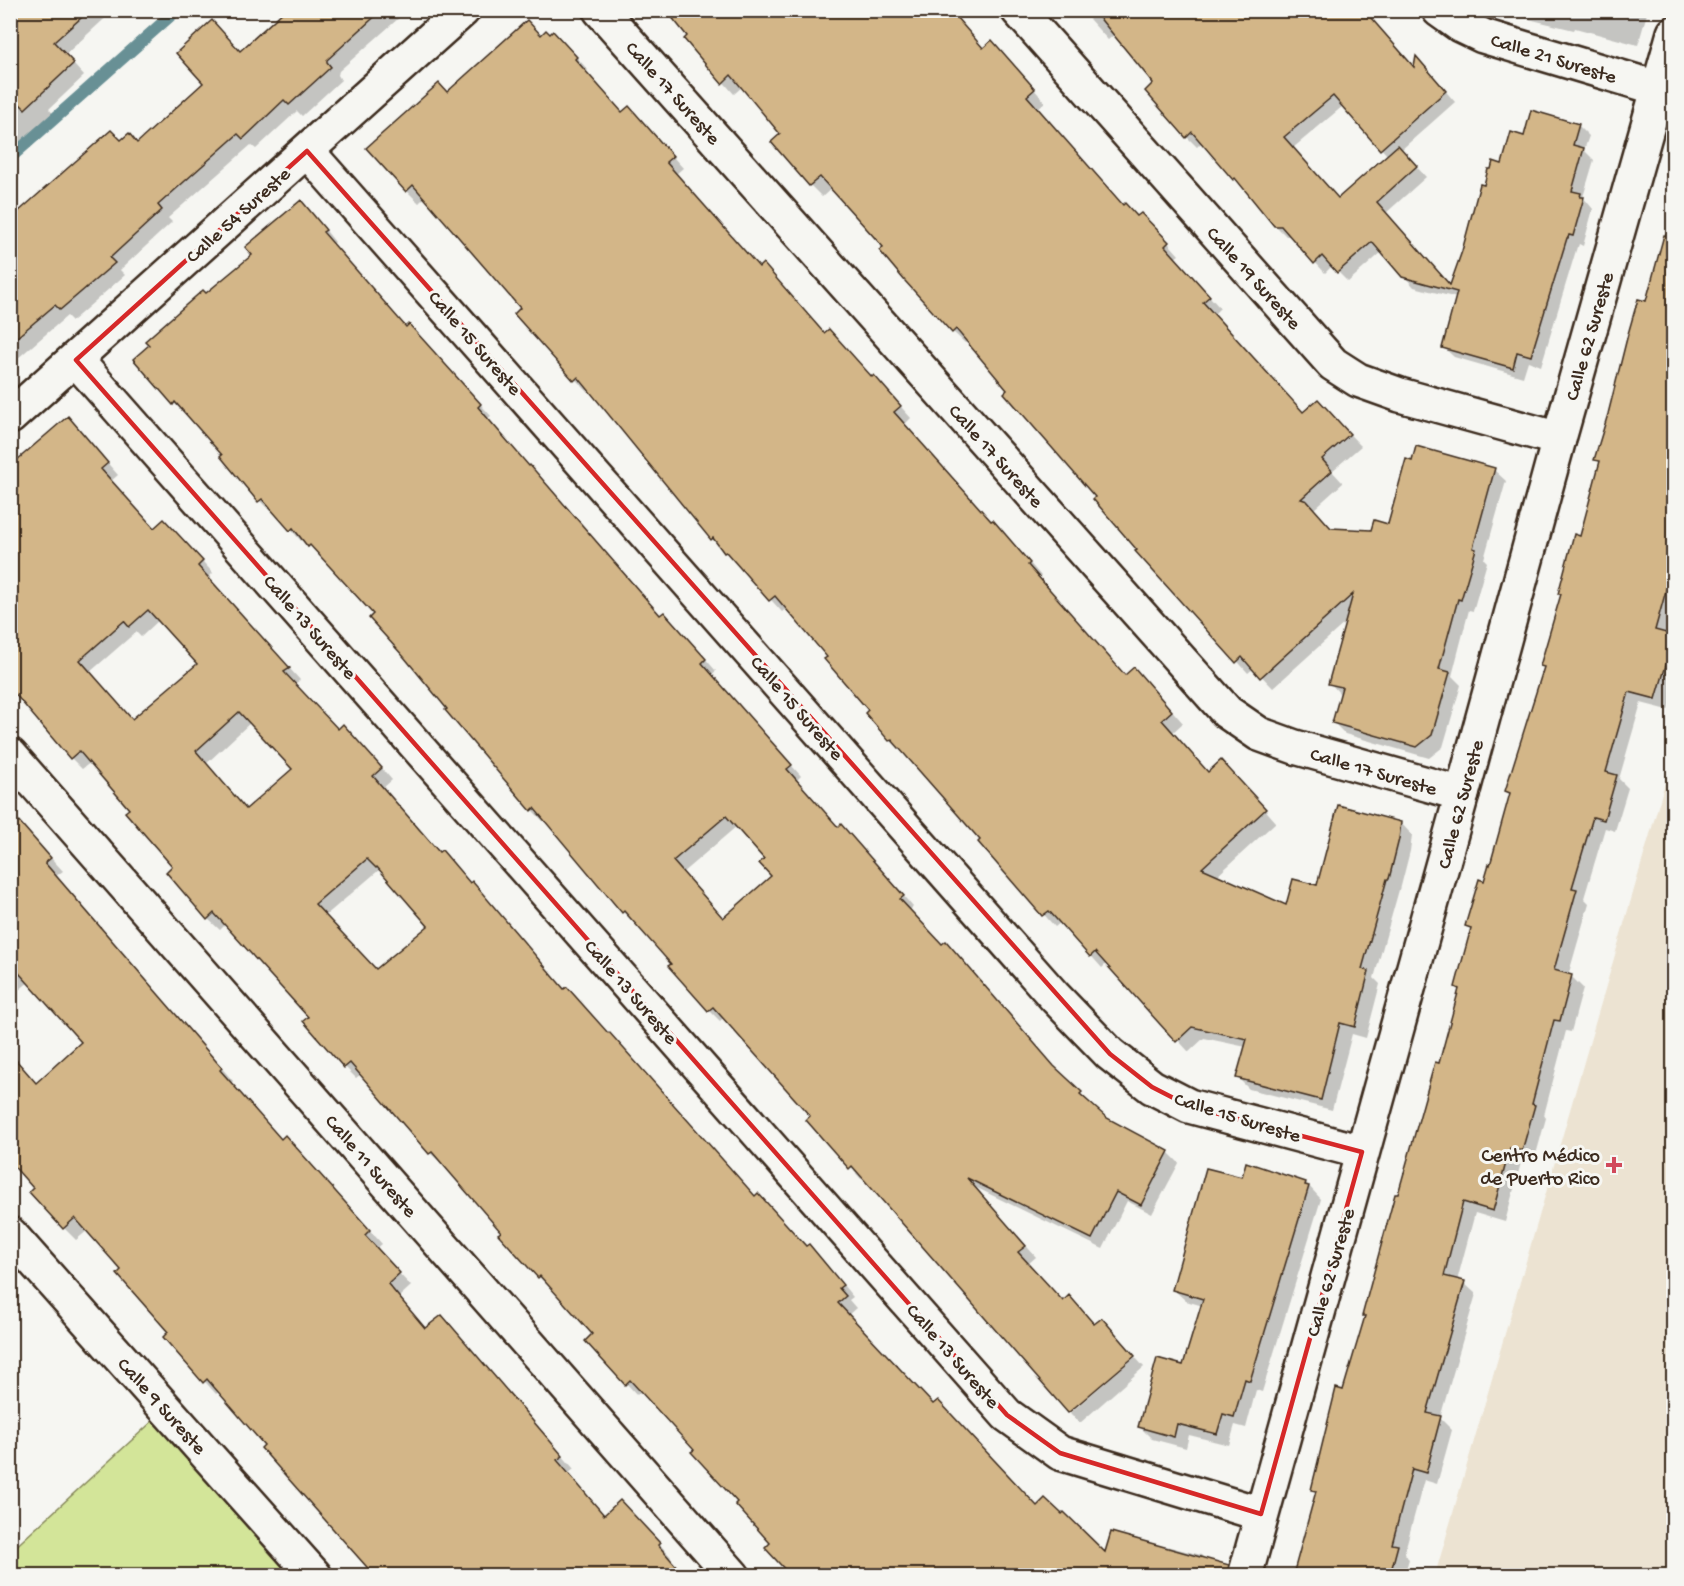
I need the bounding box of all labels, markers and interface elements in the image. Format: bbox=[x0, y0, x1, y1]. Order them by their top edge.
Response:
street label: Calle 21 Sureste bbox=[1487, 30, 1619, 91]
street label: Calle 17 Sureste bbox=[619, 38, 724, 151]
street label: Calle 54 Sureste bbox=[182, 163, 297, 269]
street label: Calle 19 Sureste bbox=[1200, 223, 1305, 336]
street label: Calle 62 Sureste bbox=[1562, 270, 1621, 404]
street label: Calle 15 Sureste bbox=[422, 287, 525, 402]
street label: Calle 17 Sureste bbox=[942, 401, 1047, 514]
street label: Calle 13 Sureste bbox=[257, 571, 360, 686]
street label: Calle 15 Sureste bbox=[744, 652, 847, 767]
street label: Calle 62 Sureste bbox=[1434, 737, 1491, 872]
street label: Calle 17 Sureste bbox=[1307, 744, 1440, 803]
street label: Calle 13 Sureste bbox=[578, 936, 681, 1051]
street label: Calle 15 Sureste bbox=[1171, 1089, 1304, 1150]
street label: Calle 11 Sureste bbox=[318, 1111, 421, 1224]
place label: Centro Médico de Puerto Rico bbox=[1480, 1146, 1600, 1192]
marker: Centro Médico de Puerto Rico bbox=[1605, 1156, 1623, 1174]
street label: Calle 62 Sureste bbox=[1303, 1206, 1362, 1340]
street label: Calle 13 Sureste bbox=[900, 1300, 1003, 1415]
street label: Calle 9 Sureste bbox=[111, 1354, 210, 1461]

